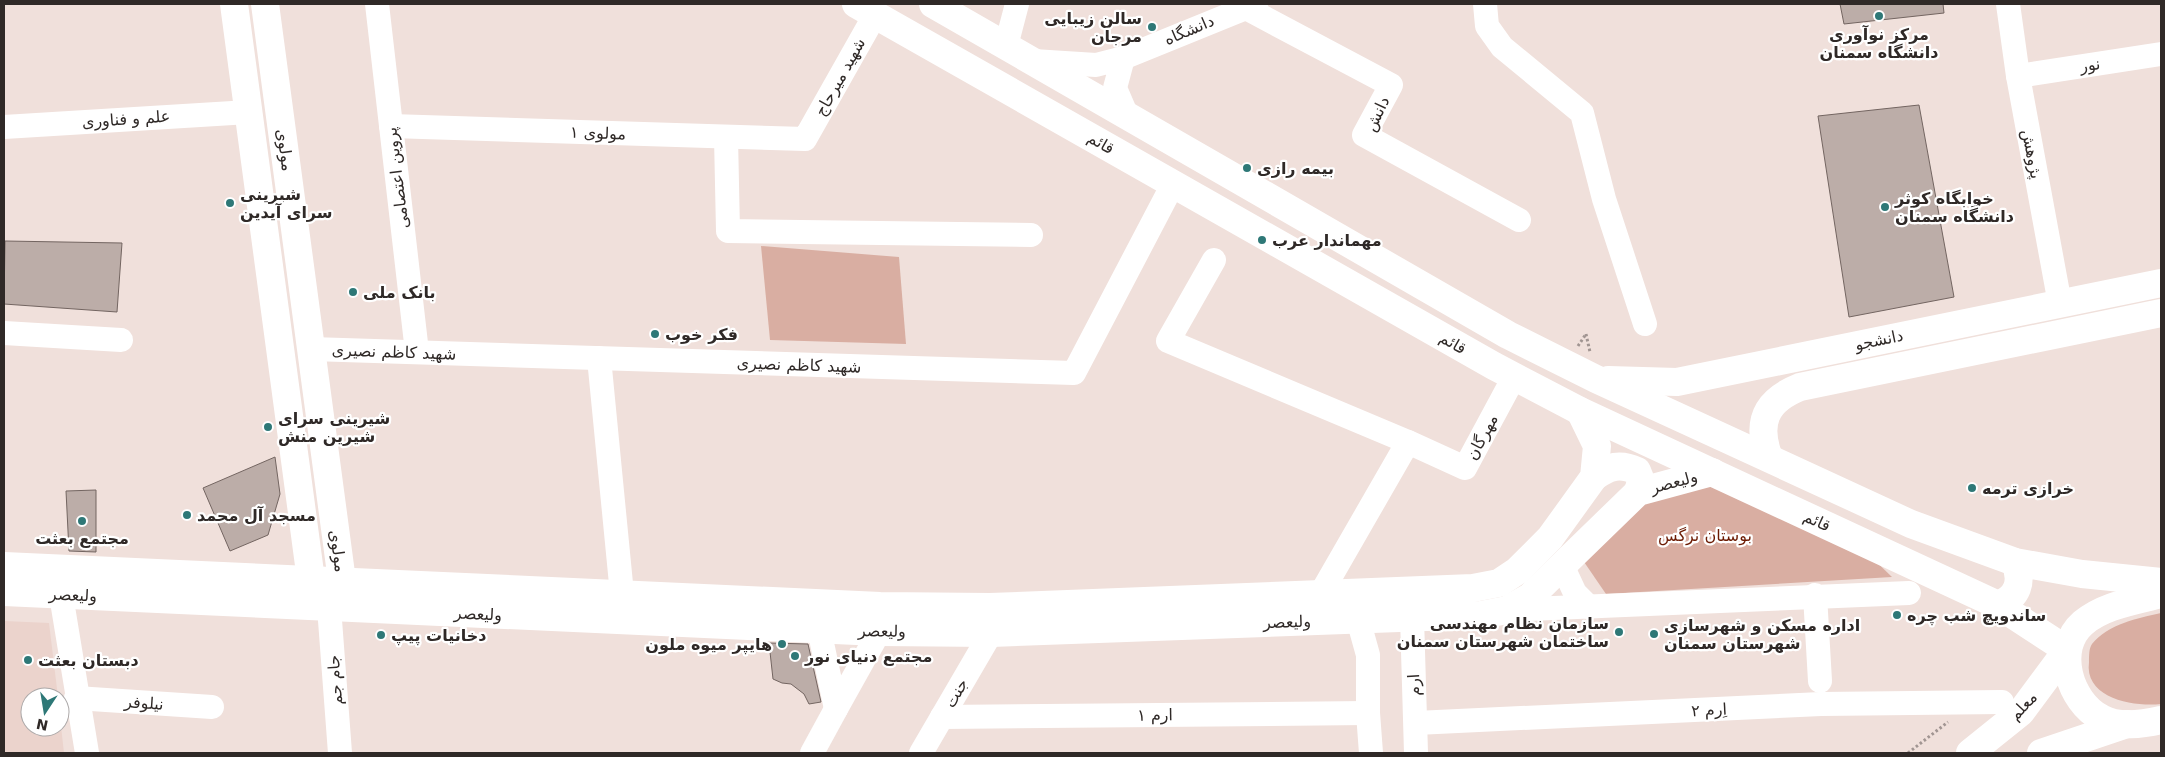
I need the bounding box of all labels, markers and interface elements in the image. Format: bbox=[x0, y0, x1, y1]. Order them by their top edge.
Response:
place label: سالن زیبایی مرجان bbox=[1044, 9, 1142, 46]
marker: مرکز نوآوری دانشگاه سمنان bbox=[1873, 10, 1885, 22]
street label: دانشگاه bbox=[1161, 11, 1217, 49]
marker: سالن زیبایی مرجان bbox=[1146, 21, 1158, 33]
place label: مرکز نوآوری دانشگاه سمنان bbox=[1820, 24, 1938, 62]
street label: شهید میرحاج bbox=[811, 35, 870, 120]
street label: نور bbox=[2077, 54, 2102, 77]
street label: دانش bbox=[1361, 93, 1394, 135]
street label: علم و فناوری bbox=[81, 106, 171, 133]
street label: مولوی ۱ bbox=[570, 123, 626, 144]
street label: پروین اعتصامی bbox=[381, 126, 414, 230]
street label: مولوی bbox=[272, 128, 297, 173]
street label: قائم bbox=[1084, 128, 1118, 158]
street label: پژوهش bbox=[2017, 128, 2046, 180]
place label: بیمه رازی bbox=[1257, 159, 1334, 178]
marker: بیمه رازی bbox=[1241, 162, 1253, 174]
place label: شیرینی سرای آیدین bbox=[240, 185, 333, 222]
place label: خوابگاه کوثر دانشگاه سمنان bbox=[1894, 189, 2014, 226]
marker: شیرینی سرای آیدین bbox=[224, 197, 236, 209]
marker: خوابگاه کوثر دانشگاه سمنان bbox=[1879, 201, 1891, 213]
place label: مهماندار عرب bbox=[1272, 231, 1382, 250]
marker: مهماندار عرب bbox=[1256, 234, 1268, 246]
place label: بانک ملی bbox=[363, 283, 436, 302]
marker: بانک ملی bbox=[347, 286, 359, 298]
place label: فکر خوب bbox=[665, 325, 738, 344]
street label: دانشجو bbox=[1852, 326, 1905, 356]
marker: فکر خوب bbox=[649, 328, 661, 340]
street label: قائم bbox=[1436, 328, 1470, 358]
street label: شهید کاظم نصیری bbox=[331, 340, 457, 365]
street label: شهید کاظم نصیری bbox=[736, 353, 862, 378]
place label: شیرینی سرای شیرین منش bbox=[278, 409, 390, 446]
street label: مهرگان bbox=[1462, 411, 1503, 464]
marker: شیرینی سرای شیرین منش bbox=[262, 421, 274, 433]
street label: ولیعصر bbox=[1647, 467, 1700, 499]
place label: خرازی ترمه bbox=[1982, 479, 2074, 498]
marker: خرازی ترمه bbox=[1966, 482, 1978, 494]
place label: مسجد آل محمد bbox=[197, 505, 316, 525]
street label: قائم bbox=[1800, 507, 1834, 535]
marker: مسجد آل محمد bbox=[181, 509, 193, 521]
marker: مجتمع بعثت bbox=[76, 515, 88, 527]
park label: بوستان نرگس bbox=[1658, 526, 1752, 546]
place label: مجتمع بعثت bbox=[35, 529, 129, 548]
street label: مولوی bbox=[325, 529, 350, 574]
street label: ولیعصر bbox=[48, 584, 97, 607]
street label: ولیعصر bbox=[453, 603, 502, 626]
place label: ساندویچ شب چره bbox=[1907, 606, 2046, 626]
marker: ساندویچ شب چره bbox=[1891, 609, 1903, 621]
street label: ولیعصر bbox=[1262, 612, 1311, 633]
place label: سازمان نظام مهندسی ساختمان شهرستان سمنان bbox=[1397, 614, 1609, 651]
place label: اداره مسکن و شهرسازی شهرستان سمنان bbox=[1664, 616, 1860, 653]
street label: ولیعصر bbox=[857, 621, 906, 642]
place label: دخانیات پیپ bbox=[391, 626, 486, 646]
marker: سازمان نظام مهندسی ساختمان شهرستان سمنان bbox=[1613, 626, 1625, 638]
marker: اداره مسکن و شهرسازی شهرستان سمنان bbox=[1648, 628, 1660, 640]
marker: دخانیات پیپ bbox=[375, 629, 387, 641]
place label: هایپر میوه ملون bbox=[645, 635, 772, 655]
marker: هایپر میوه ملون bbox=[776, 638, 788, 650]
place label: مجتمع دنیای نور bbox=[804, 647, 932, 666]
marker: مجتمع دنیای نور bbox=[789, 650, 801, 662]
place label: دبستان بعثت bbox=[38, 651, 139, 670]
marker: دبستان بعثت bbox=[22, 654, 34, 666]
street label: جام جم bbox=[324, 654, 346, 706]
street label: ارم bbox=[1404, 673, 1425, 697]
street label: جنت bbox=[940, 675, 972, 711]
north arrow bbox=[20, 687, 70, 737]
street label: معلم bbox=[2005, 688, 2041, 724]
street label: نیلوفر bbox=[123, 692, 164, 715]
street label: اِرم ۲ bbox=[1691, 700, 1728, 721]
street label: ارم ۱ bbox=[1137, 705, 1173, 726]
text: N bbox=[35, 716, 50, 734]

